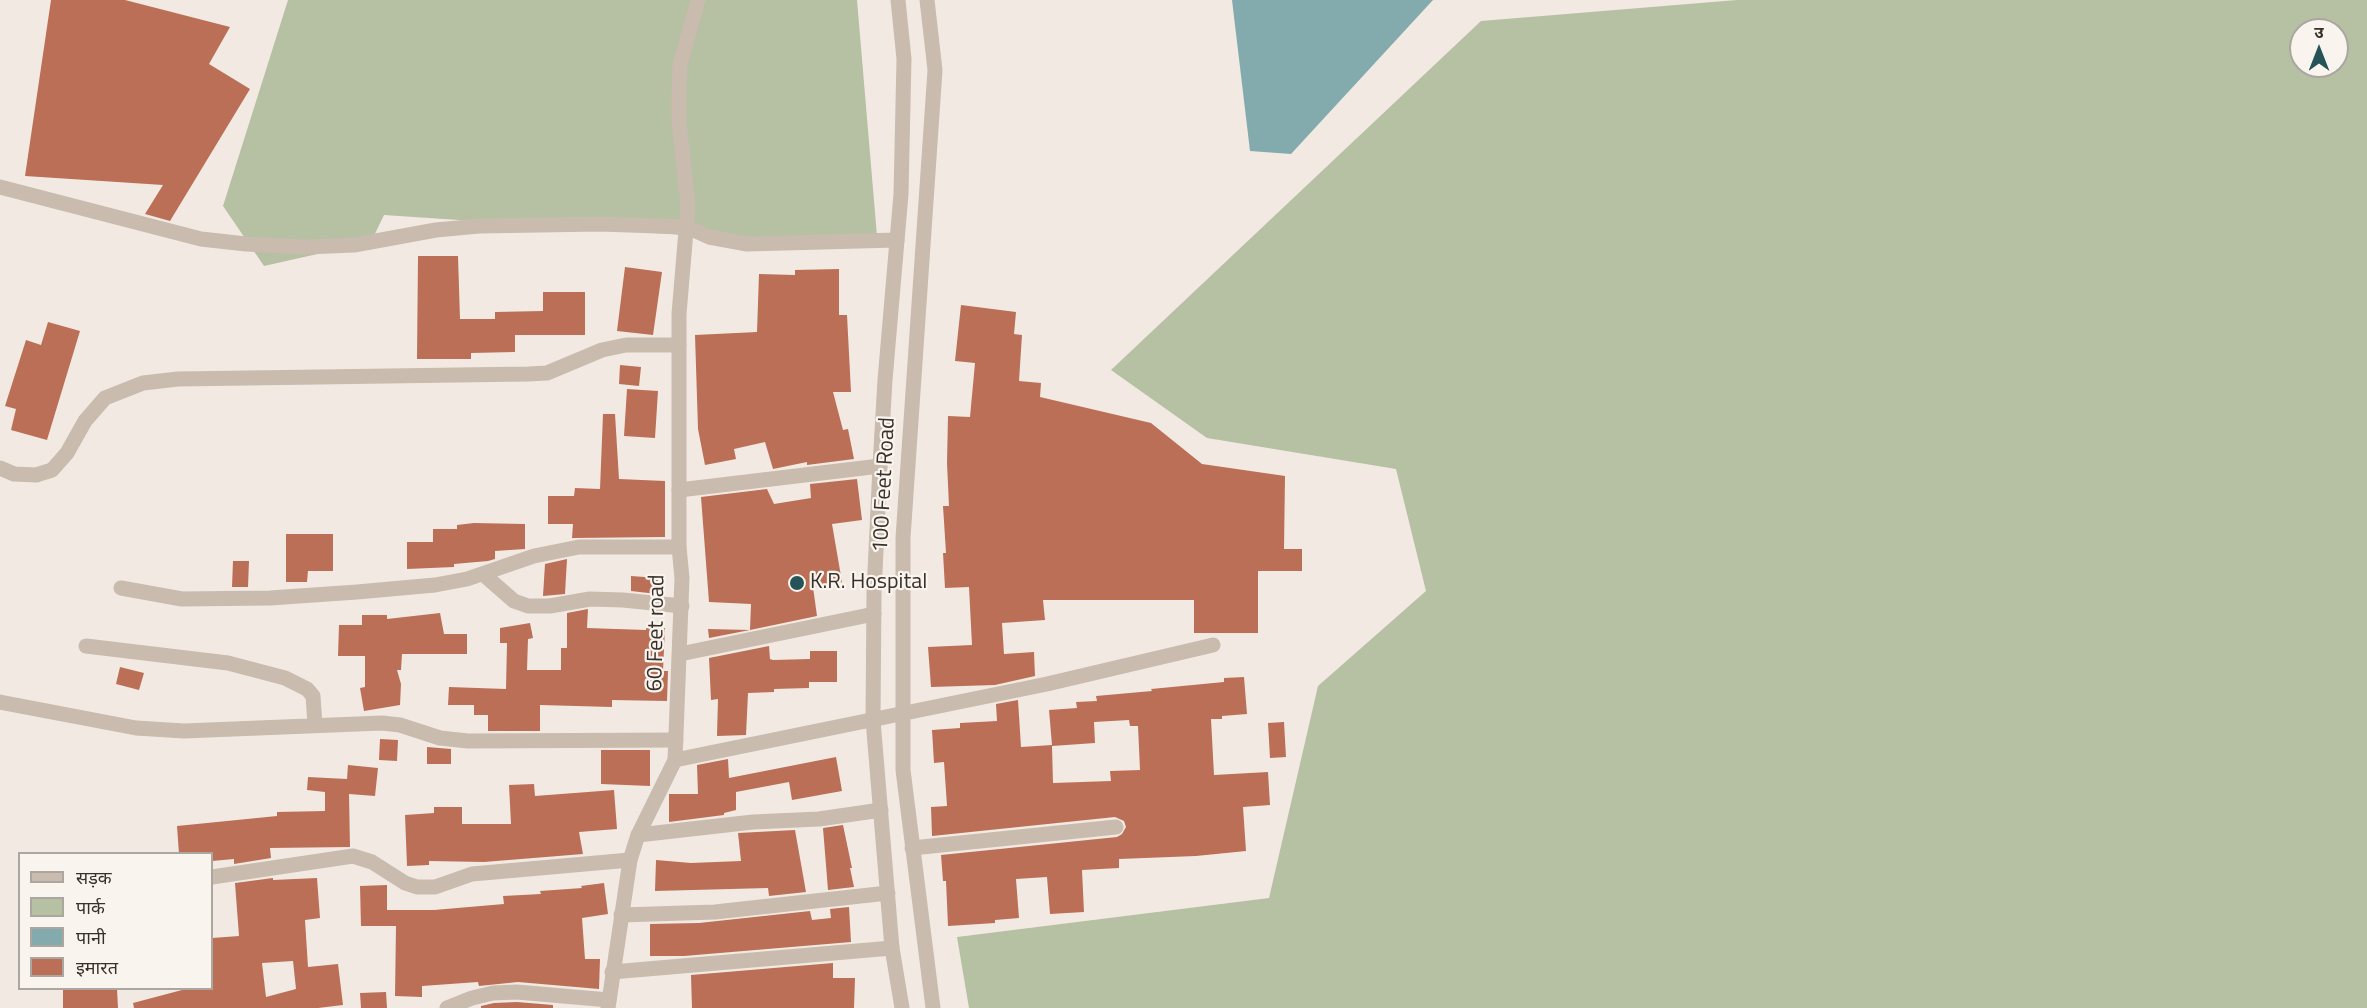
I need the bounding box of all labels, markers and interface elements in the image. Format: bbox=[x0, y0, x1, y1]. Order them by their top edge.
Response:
north arrow bbox=[2289, 18, 2349, 78]
text: उ bbox=[2314, 20, 2324, 44]
street label: 100 Feet Road bbox=[868, 417, 902, 553]
place label: K.R. Hospital bbox=[810, 570, 927, 596]
street label: 60 Feet road bbox=[643, 574, 671, 692]
marker: K.R. Hospital bbox=[788, 574, 806, 592]
legend bbox=[18, 852, 213, 990]
text: सड़क bbox=[76, 864, 112, 891]
text: पार्क bbox=[76, 894, 105, 921]
text: पानी bbox=[76, 924, 106, 951]
text: इमारत bbox=[76, 954, 118, 981]

